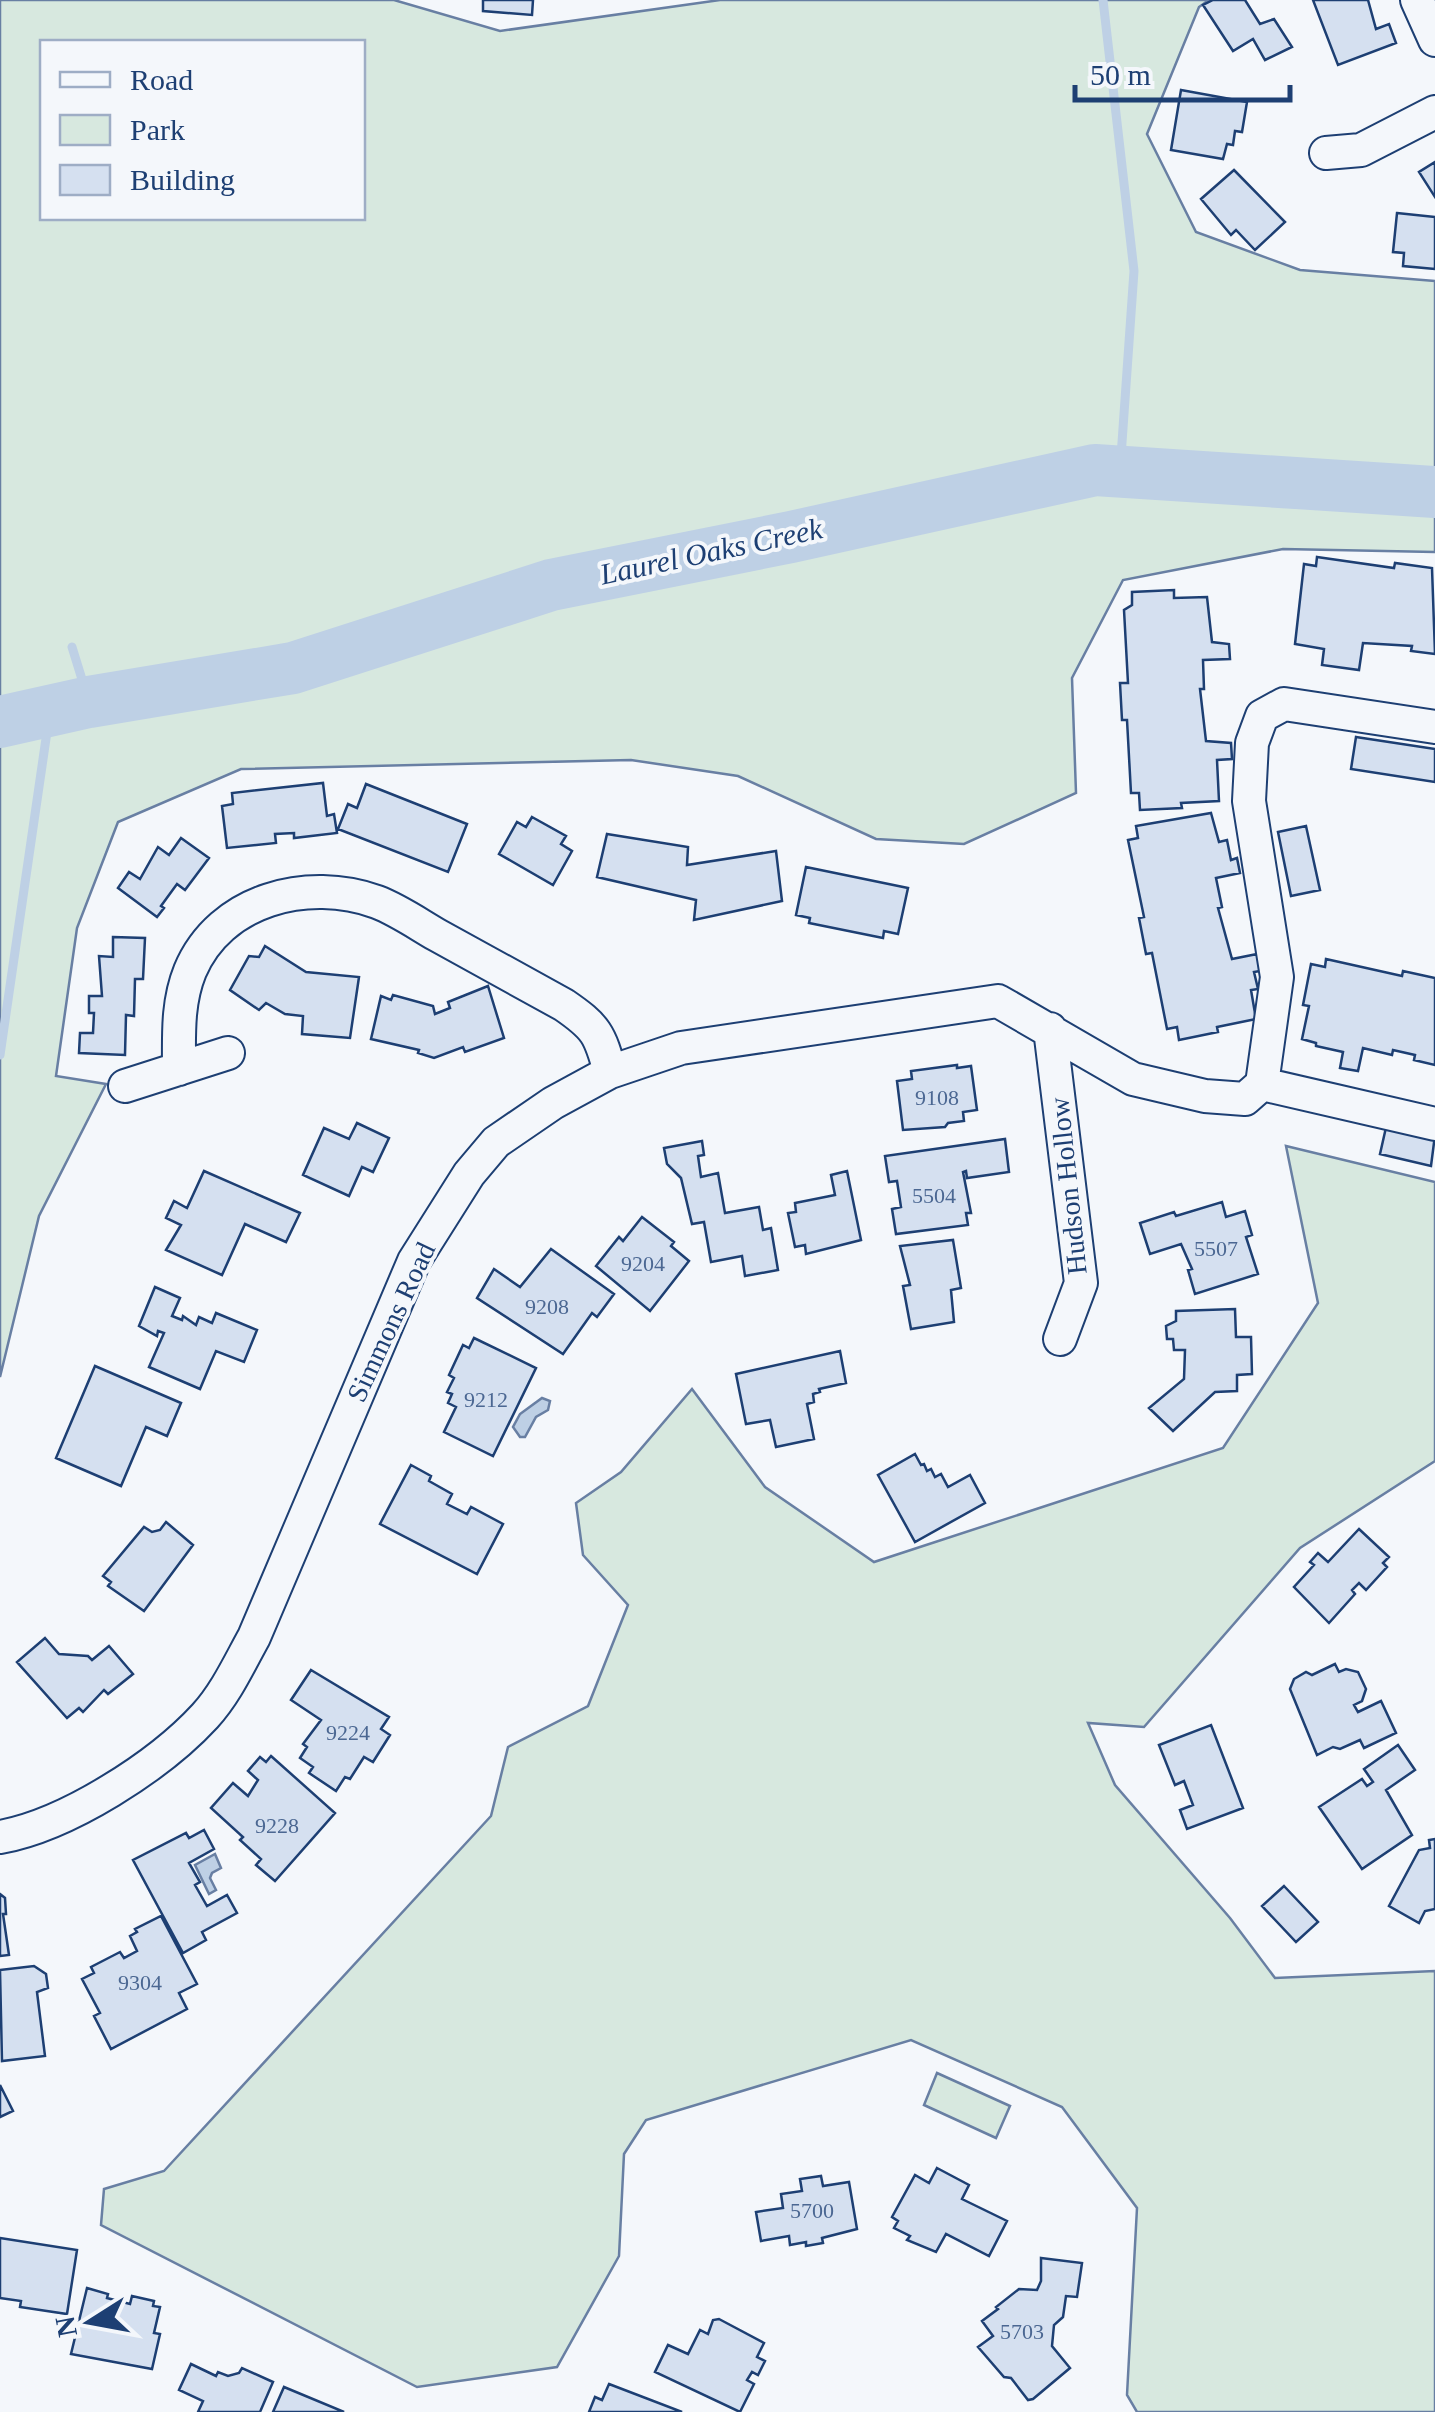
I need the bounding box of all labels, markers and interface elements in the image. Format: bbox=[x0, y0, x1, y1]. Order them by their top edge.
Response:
legend bbox=[40, 40, 365, 220]
scale bar bbox=[1075, 40, 1290, 102]
text: 50 m bbox=[1090, 58, 1151, 91]
text: Road bbox=[130, 63, 193, 96]
text: Park bbox=[130, 113, 185, 146]
text: Building bbox=[130, 163, 235, 196]
water label: Laurel Oaks Creek bbox=[596, 511, 826, 591]
house number: 9108 bbox=[915, 1085, 959, 1110]
street label: Hudson Hollow bbox=[1043, 1095, 1093, 1276]
house number: 5504 bbox=[912, 1183, 956, 1208]
house number: 5507 bbox=[1194, 1236, 1238, 1261]
street label: Simmons Road bbox=[341, 1238, 441, 1406]
house number: 9204 bbox=[621, 1251, 665, 1276]
house number: 9208 bbox=[525, 1294, 569, 1319]
house number: 9212 bbox=[464, 1387, 508, 1412]
house number: 9224 bbox=[326, 1720, 370, 1745]
house number: 9228 bbox=[255, 1813, 299, 1838]
house number: 9304 bbox=[118, 1970, 162, 1995]
house number: 5700 bbox=[790, 2198, 834, 2223]
north arrow bbox=[40, 2272, 140, 2372]
text: N bbox=[49, 2314, 83, 2340]
house number: 5703 bbox=[1000, 2319, 1044, 2344]

